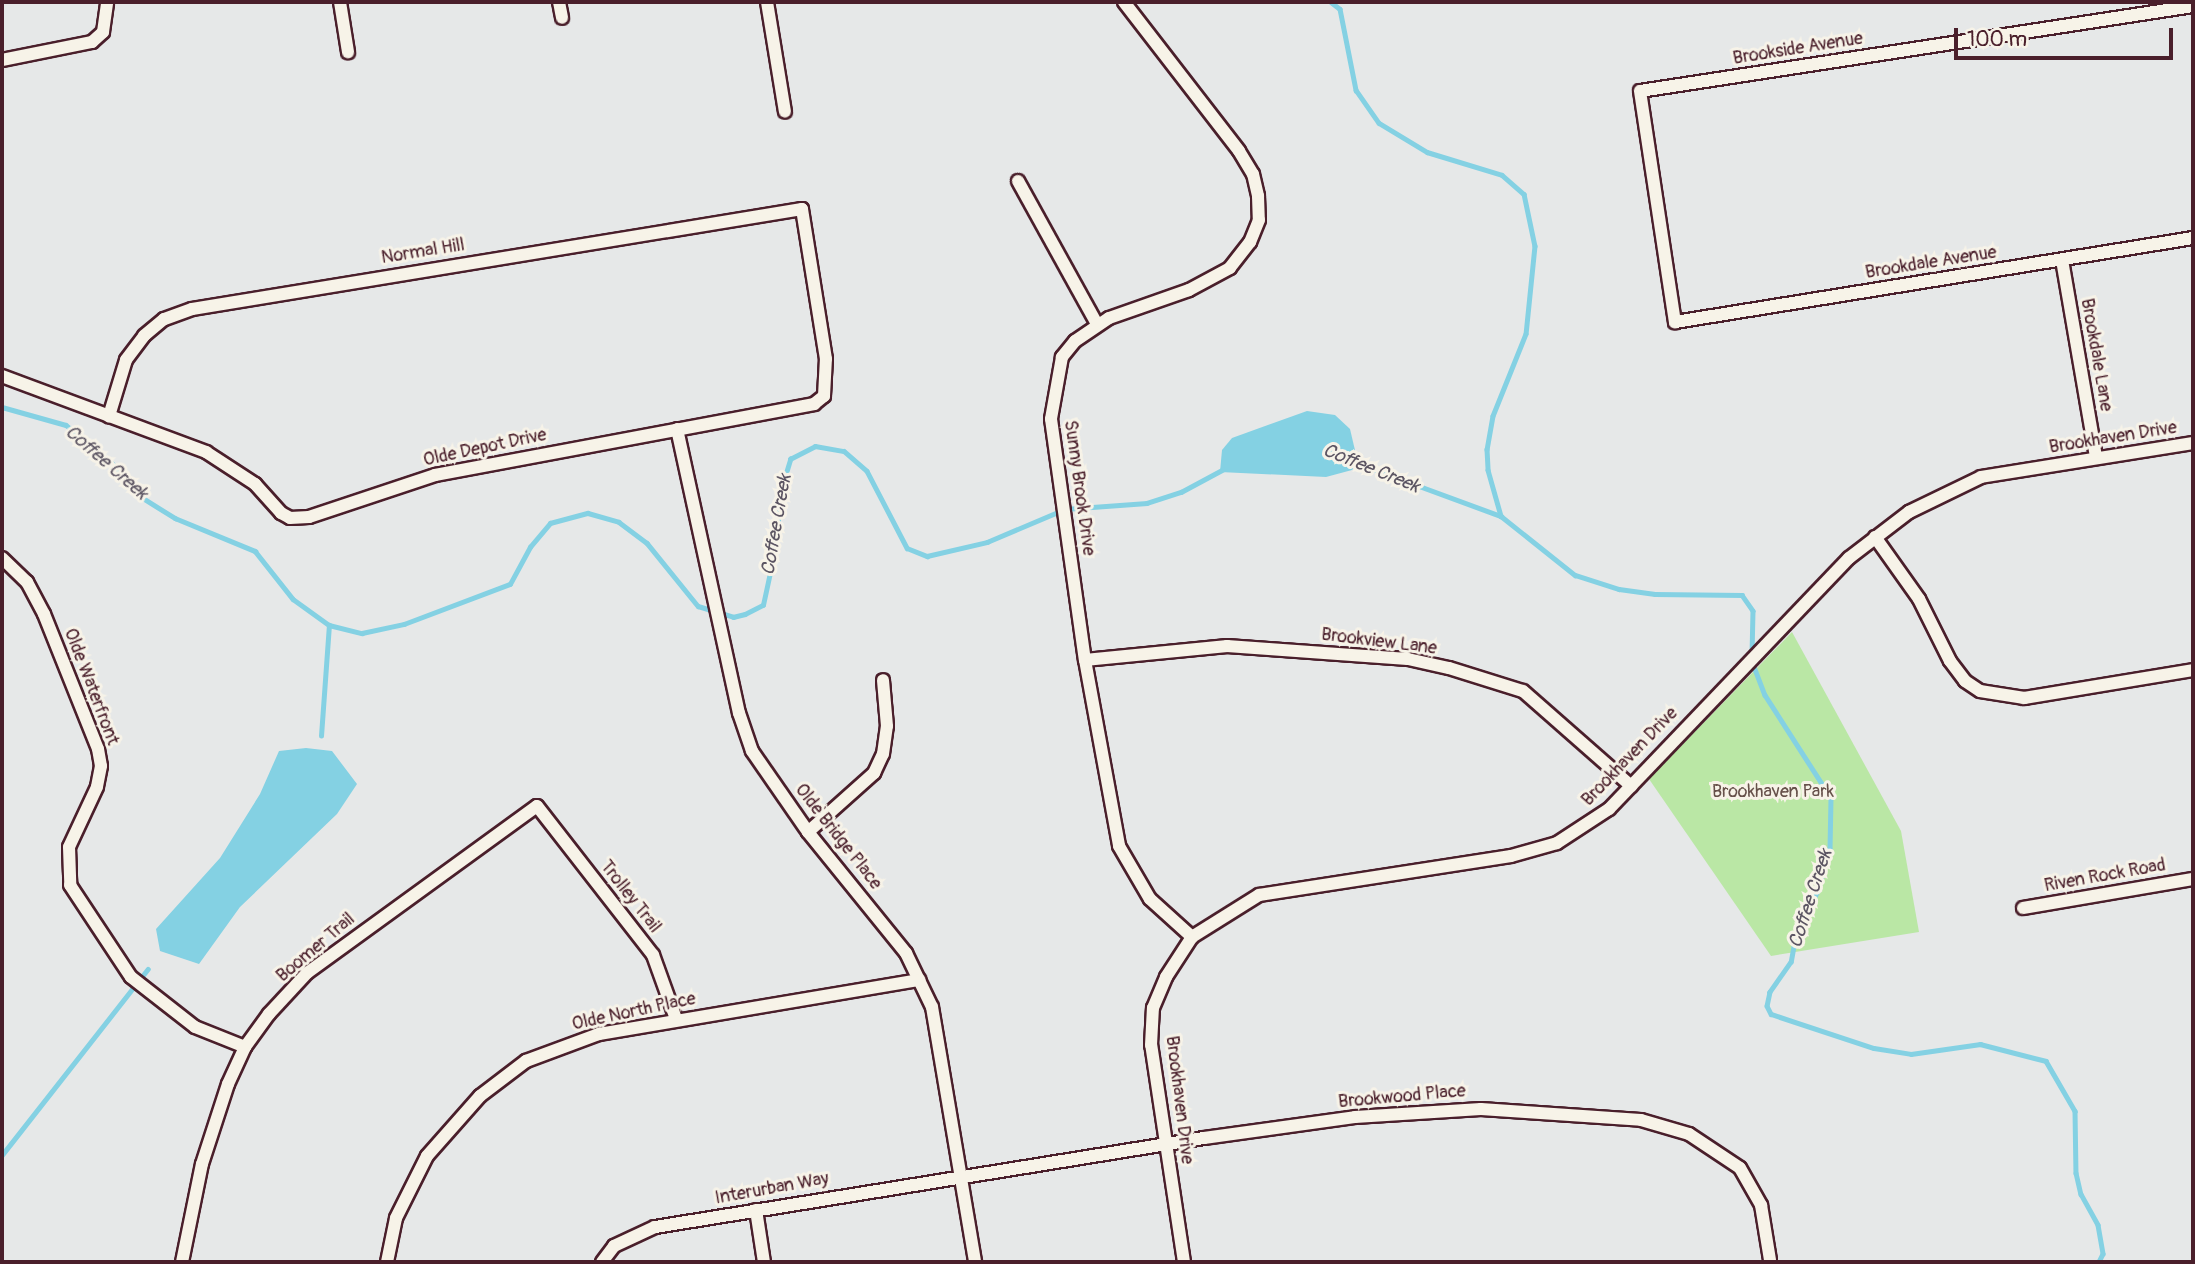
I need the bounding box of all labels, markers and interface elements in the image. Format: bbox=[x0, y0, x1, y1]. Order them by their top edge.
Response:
scale bar bbox=[1957, 14, 2176, 58]
text: 100 m bbox=[1967, 26, 2027, 53]
street label: Brookside Avenue bbox=[1731, 28, 1865, 70]
street label: Normal Hill bbox=[380, 235, 466, 269]
street label: Brookdale Avenue bbox=[1864, 242, 1998, 284]
street label: Brookdale Lane bbox=[2075, 297, 2117, 413]
street label: Brookhaven Drive bbox=[2048, 417, 2178, 459]
street label: Sunny Brook Drive bbox=[1059, 419, 1099, 557]
water label: Coffee Creek bbox=[60, 421, 152, 505]
street label: Olde Depot Drive bbox=[421, 424, 549, 472]
water label: Coffee Creek bbox=[1319, 439, 1423, 499]
water label: Coffee Creek bbox=[757, 473, 797, 577]
street label: Brookview Lane bbox=[1320, 624, 1438, 660]
street label: Olde Waterfront bbox=[59, 626, 123, 748]
street label: Brookhaven Drive bbox=[1577, 703, 1683, 811]
street label: Olde Bridge Place bbox=[790, 780, 886, 894]
park label: Brookhaven Park bbox=[1712, 781, 1834, 803]
water label: Coffee Creek bbox=[1784, 847, 1838, 951]
street label: Riven Rock Road bbox=[2043, 855, 2167, 897]
street label: Trolley Trail bbox=[595, 856, 665, 938]
street label: Boomer Trail bbox=[272, 909, 360, 987]
street label: Olde North Place bbox=[570, 988, 698, 1036]
street label: Brookhaven Drive bbox=[1160, 1035, 1198, 1165]
street label: Brookwood Place bbox=[1337, 1081, 1467, 1113]
street label: Interurban Way bbox=[713, 1168, 831, 1210]

